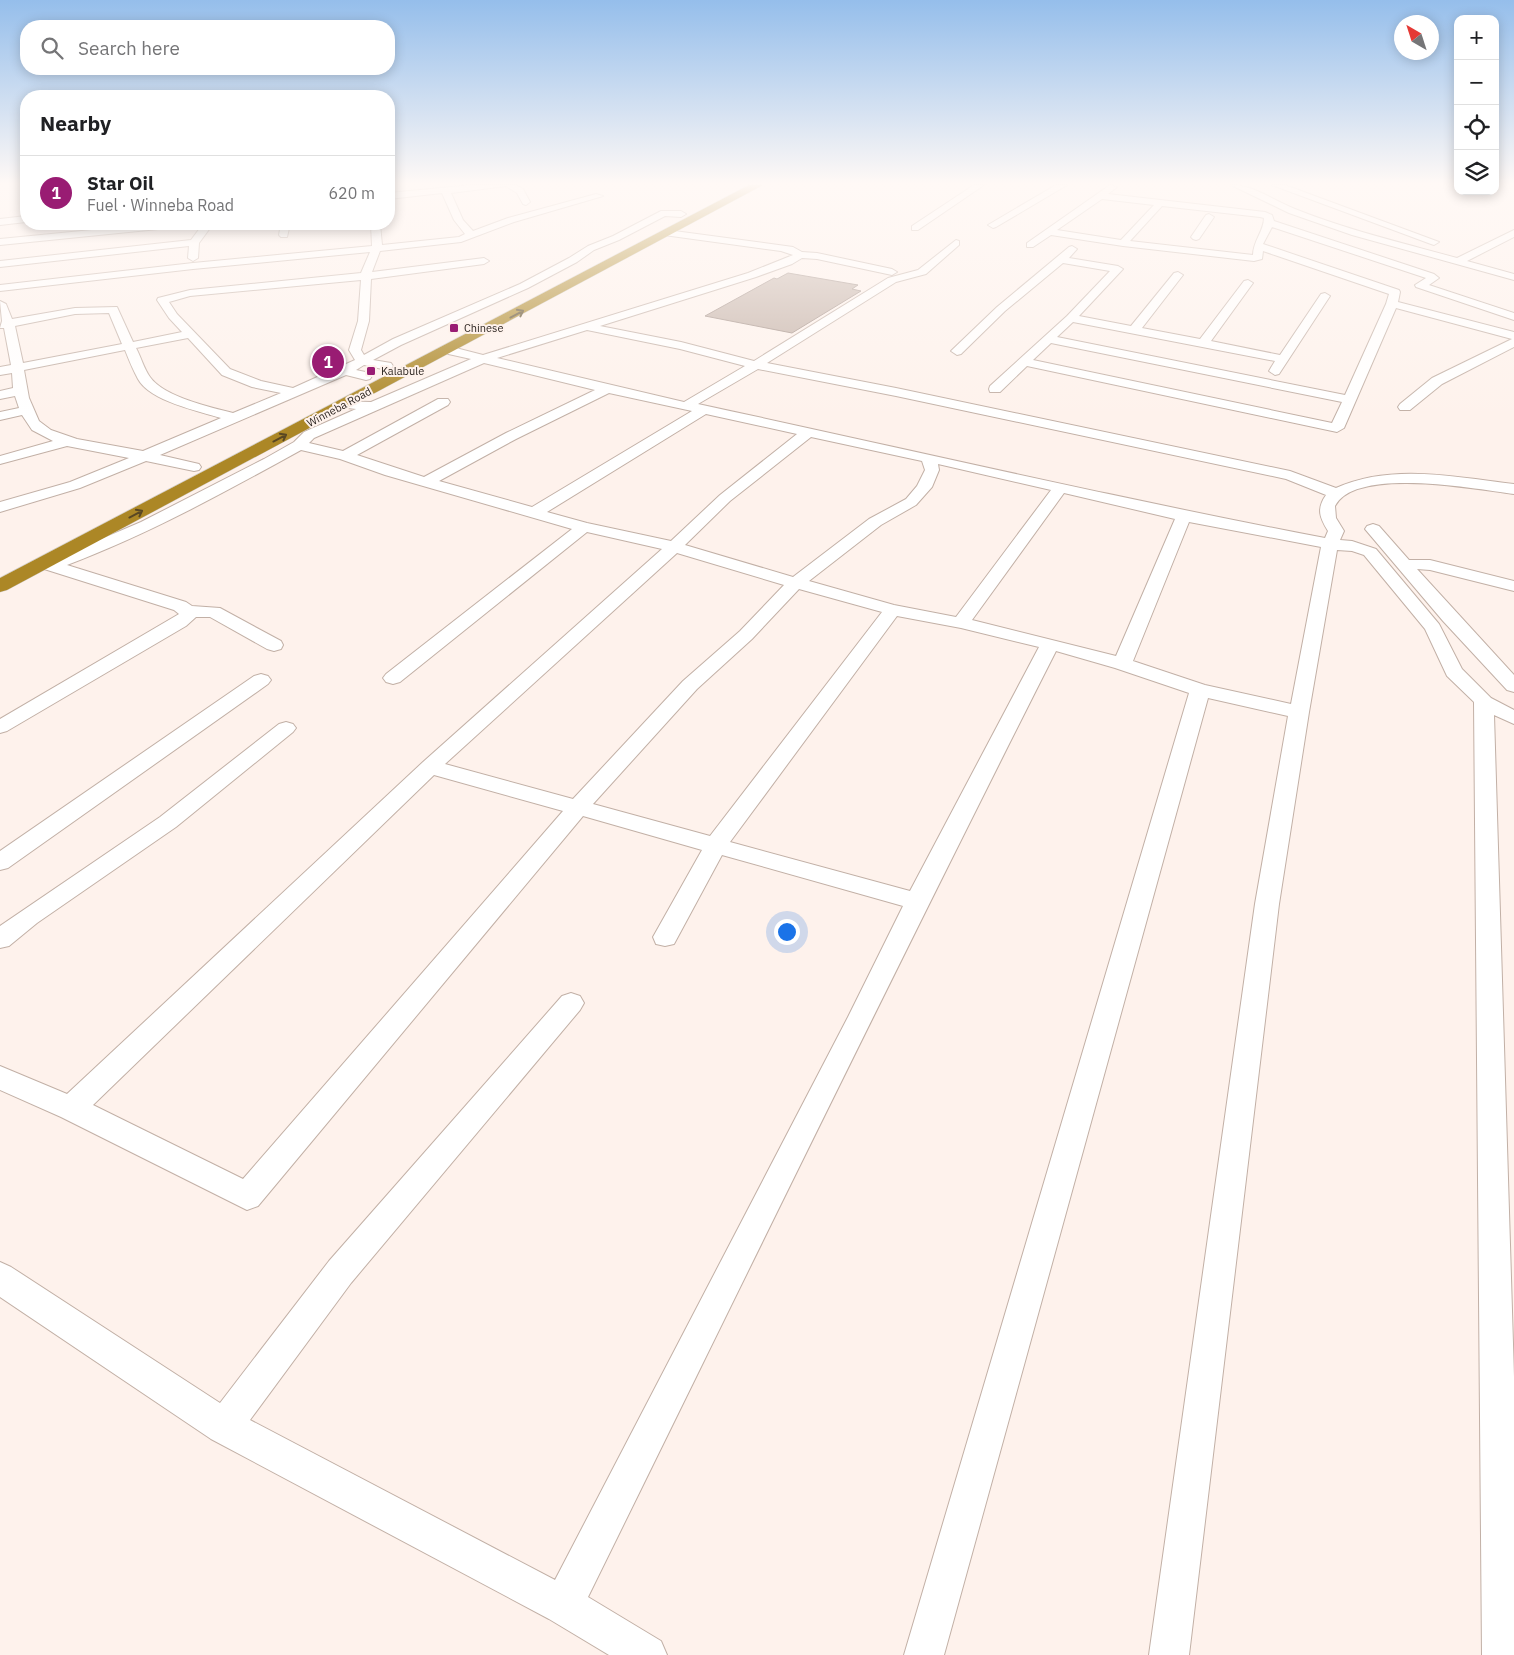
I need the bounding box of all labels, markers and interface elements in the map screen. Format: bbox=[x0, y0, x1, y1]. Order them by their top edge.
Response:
north arrow bbox=[1394, 15, 1439, 60]
map controls bbox=[1454, 15, 1499, 195]
button: + bbox=[1454, 15, 1499, 60]
search box bbox=[20, 20, 395, 75]
icon: search bbox=[38, 34, 66, 62]
text: Search here bbox=[78, 36, 180, 60]
button: − bbox=[1454, 60, 1499, 105]
button: locate bbox=[1454, 105, 1499, 150]
text: Nearby bbox=[40, 109, 111, 137]
button: layers bbox=[1454, 150, 1499, 195]
text: Star Oil bbox=[87, 171, 154, 195]
text: 1 bbox=[51, 183, 61, 203]
text: 620 m bbox=[328, 183, 375, 203]
text: Fuel · Winneba Road bbox=[87, 195, 234, 215]
one-way arrow bbox=[509, 309, 524, 319]
place label: Chinese bbox=[464, 321, 504, 335]
marker: Chinese bbox=[448, 322, 460, 334]
pin: 1 bbox=[312, 343, 344, 381]
place label: Kalabule bbox=[381, 364, 424, 378]
marker: Kalabule bbox=[365, 365, 377, 377]
street label: Winneba Road bbox=[304, 384, 374, 430]
one-way arrow bbox=[272, 433, 287, 443]
one-way arrow bbox=[128, 509, 143, 518]
your location bbox=[774, 919, 800, 945]

